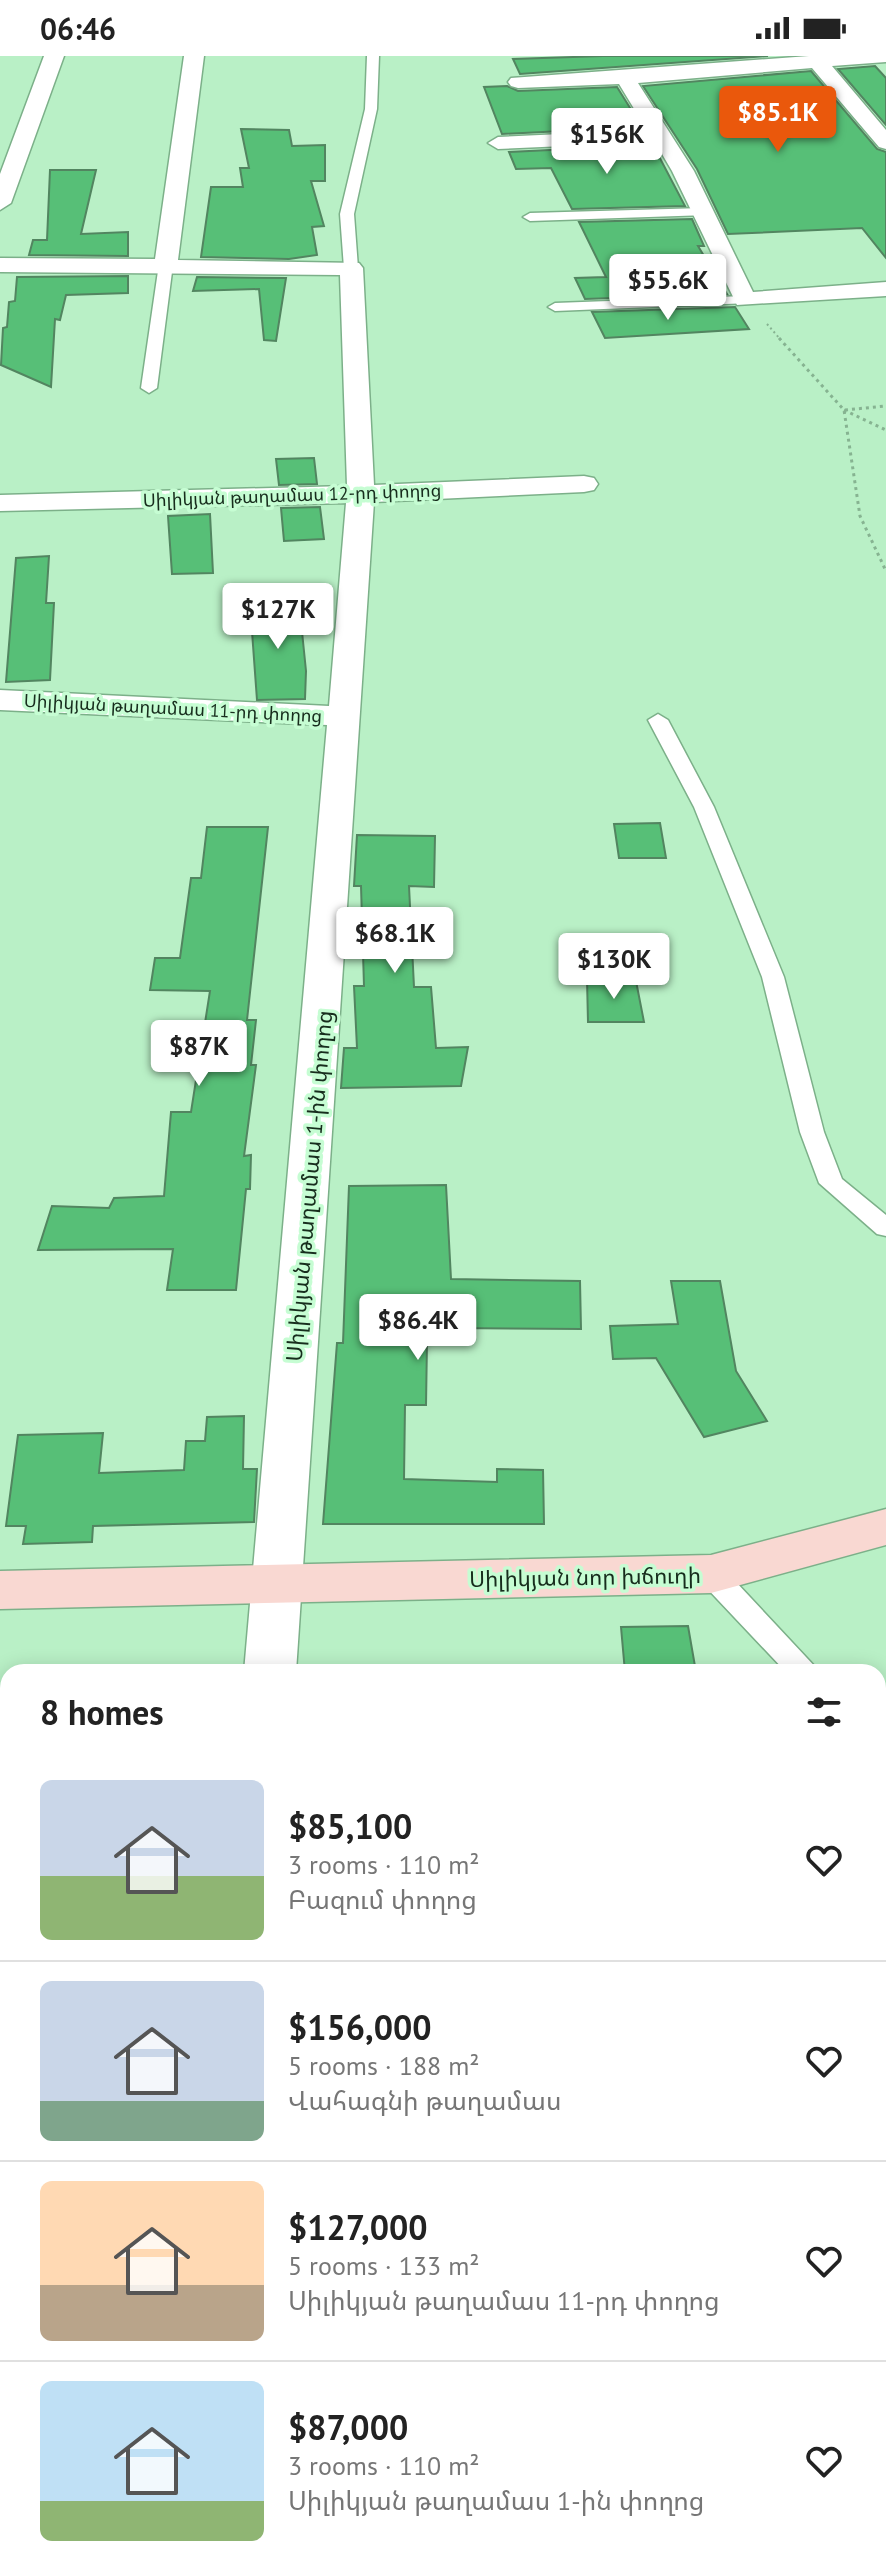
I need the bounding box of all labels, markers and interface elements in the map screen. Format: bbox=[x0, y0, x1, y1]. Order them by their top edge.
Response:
text: 06:46 bbox=[40, 9, 116, 48]
pin: $85.1K bbox=[713, 86, 843, 154]
text: $85.1K bbox=[737, 95, 819, 128]
pin: $156K bbox=[551, 108, 663, 176]
text: $156K bbox=[569, 117, 645, 150]
pin: $55.6K bbox=[603, 254, 733, 322]
text: $55.6K bbox=[627, 263, 709, 296]
street label: Սիլիկյան թաղամաս 12-րդ փողոց bbox=[142, 478, 442, 512]
pin: $127K bbox=[222, 583, 334, 651]
text: $127K bbox=[240, 592, 316, 625]
street label: Սիլիկյան թաղամաս 11-րդ փողոց bbox=[23, 689, 323, 727]
pin: $68.1K bbox=[330, 907, 460, 975]
text: $68.1K bbox=[354, 916, 436, 949]
pin: $130K bbox=[558, 933, 670, 1001]
text: $130K bbox=[576, 942, 652, 975]
street label: Սիլիկյան թաղամաս 1-ին փողոց bbox=[280, 1009, 338, 1363]
pin: $87K bbox=[152, 1020, 246, 1088]
text: $87K bbox=[169, 1029, 229, 1062]
pin: $86.4K bbox=[353, 1294, 483, 1362]
text: $86.4K bbox=[377, 1303, 459, 1336]
street label: Սիլիկյան նոր խճուղի bbox=[469, 1561, 701, 1593]
text: 8 homes bbox=[40, 1690, 164, 1734]
icon: filters bbox=[802, 1690, 846, 1734]
text: $85,100 bbox=[288, 1804, 412, 1848]
icon: home bbox=[104, 1812, 200, 1908]
icon: heart bbox=[802, 1838, 846, 1882]
text: 3 rooms · 110 m² bbox=[288, 1848, 480, 1881]
text: Բազում փողոց bbox=[288, 1883, 477, 1916]
text: $156,000 bbox=[288, 2005, 432, 2049]
icon: home bbox=[104, 2013, 200, 2109]
icon: heart bbox=[802, 2039, 846, 2083]
text: 5 rooms · 188 m² bbox=[288, 2049, 480, 2082]
text: Վահագնի թաղամաս bbox=[288, 2084, 561, 2117]
text: $127,000 bbox=[288, 2205, 427, 2249]
icon: home bbox=[104, 2213, 200, 2309]
icon: heart bbox=[802, 2239, 846, 2283]
text: 5 rooms · 133 m² bbox=[288, 2249, 480, 2282]
text: Սիլիկյան թաղամաս 11-րդ փողոց bbox=[288, 2284, 720, 2317]
text: $87,000 bbox=[288, 2405, 408, 2449]
icon: home bbox=[104, 2413, 200, 2509]
icon: heart bbox=[802, 2439, 846, 2483]
text: 3 rooms · 110 m² bbox=[288, 2449, 480, 2482]
text: Սիլիկյան թաղամաս 1-ին փողոց bbox=[288, 2484, 704, 2517]

